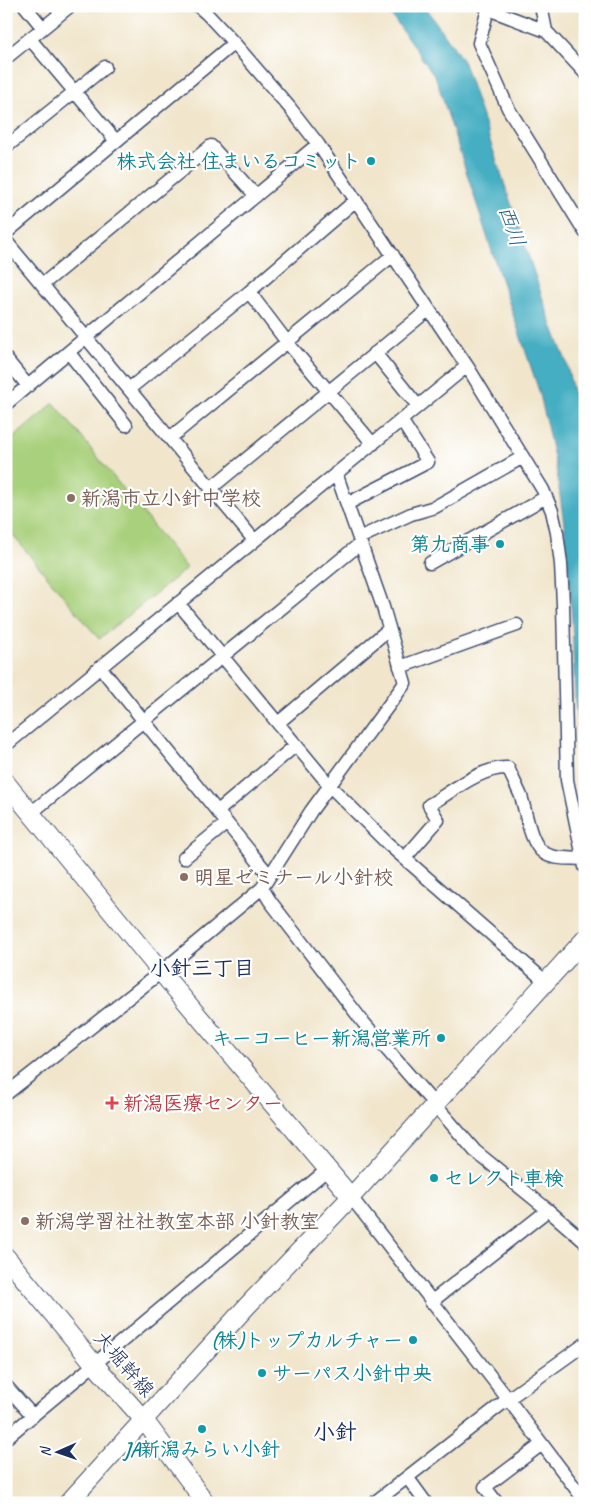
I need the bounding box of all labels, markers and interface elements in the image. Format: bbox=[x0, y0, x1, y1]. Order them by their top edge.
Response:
place label: 株式会社 住まいるコミット bbox=[116, 149, 361, 174]
marker: 株式会社 住まいるコミット bbox=[365, 155, 377, 167]
water label: 西川 bbox=[493, 202, 531, 250]
place label: 新潟市立小針中学校 bbox=[81, 486, 261, 511]
marker: 新潟市立小針中学校 bbox=[65, 492, 77, 504]
place label: 第九商事 bbox=[410, 532, 490, 557]
marker: 第九商事 bbox=[494, 538, 506, 550]
place label: 明星ゼミナール小針校 bbox=[194, 865, 393, 890]
marker: 明星ゼミナール小針校 bbox=[178, 871, 190, 883]
district label: 小針三丁目 bbox=[150, 955, 255, 981]
place label: キーコーヒー新潟営業所 bbox=[212, 1026, 431, 1051]
marker: キーコーヒー新潟営業所 bbox=[435, 1032, 447, 1044]
place label: 新潟医療センター bbox=[123, 1091, 283, 1116]
marker: 新潟医療センター bbox=[105, 1096, 119, 1110]
place label: セレクト車検 bbox=[444, 1166, 564, 1191]
marker: セレクト車検 bbox=[428, 1172, 440, 1184]
place label: 新潟学習社社教室本部 小針教室 bbox=[35, 1209, 320, 1234]
marker: 新潟学習社社教室本部 小針教室 bbox=[19, 1215, 31, 1227]
street label: 大堀幹線 bbox=[88, 1326, 160, 1402]
place label: (株)トップカルチャー bbox=[211, 1328, 403, 1353]
marker: (株)トップカルチャー bbox=[407, 1334, 419, 1346]
place label: サーパス小針中央 bbox=[272, 1361, 432, 1386]
marker: サーパス小針中央 bbox=[256, 1367, 268, 1379]
district label: 小針 bbox=[313, 1418, 357, 1446]
marker: JA新潟みらい小針 bbox=[196, 1423, 208, 1435]
north arrow bbox=[32, 1426, 82, 1476]
place label: JA新潟みらい小針 bbox=[122, 1437, 280, 1462]
text: N bbox=[37, 1445, 54, 1457]

